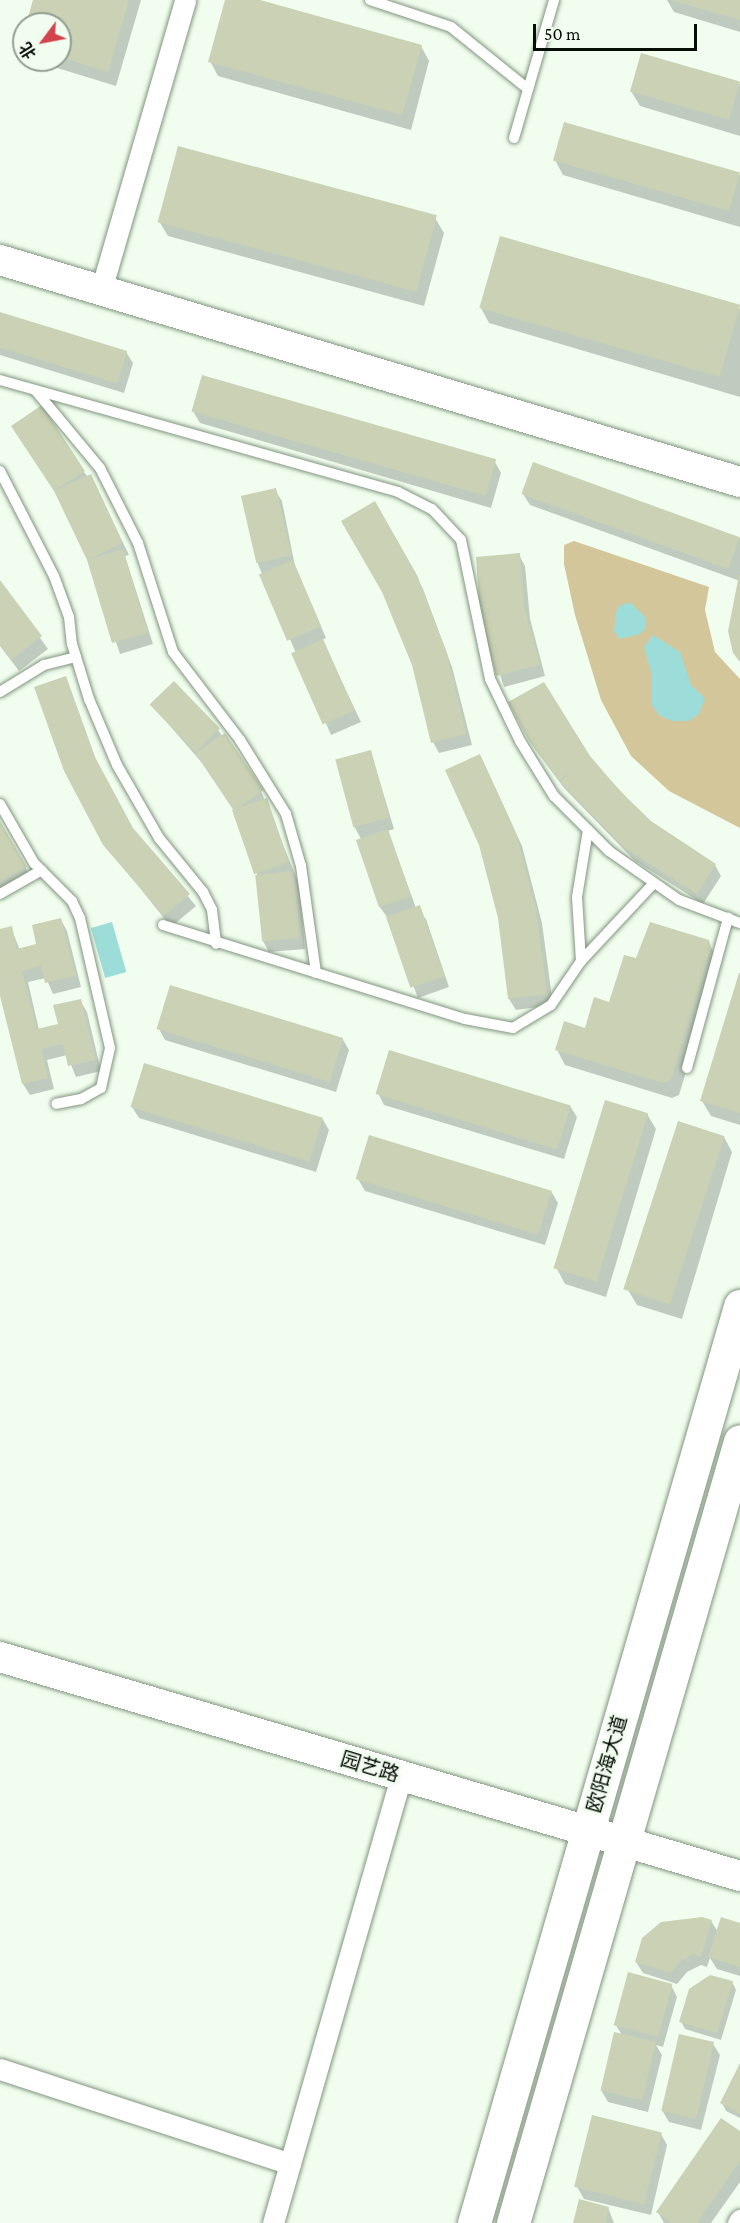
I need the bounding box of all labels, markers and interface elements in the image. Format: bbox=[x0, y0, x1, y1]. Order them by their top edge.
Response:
north arrow bbox=[12, 12, 72, 72]
scale bar bbox=[536, 12, 700, 50]
text: 50 m bbox=[544, 24, 581, 44]
text: 北 bbox=[17, 39, 39, 62]
street label: 欧阳海大道 bbox=[582, 1713, 632, 1815]
street label: 园艺路 bbox=[338, 1747, 402, 1787]

